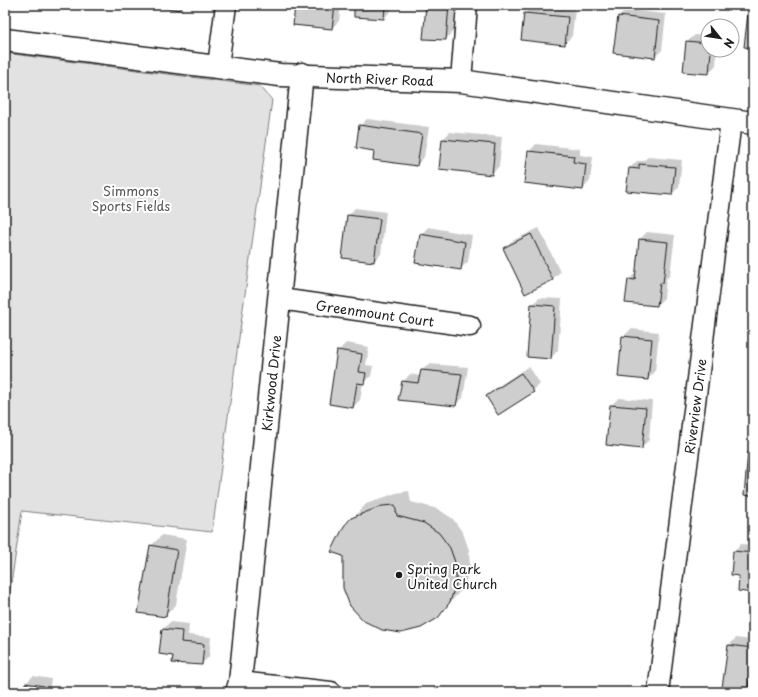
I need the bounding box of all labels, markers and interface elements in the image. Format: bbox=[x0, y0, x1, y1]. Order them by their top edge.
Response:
north arrow bbox=[700, 18, 740, 58]
text: N bbox=[719, 35, 739, 52]
street label: North River Road bbox=[326, 67, 434, 90]
park label: Simmons Sports Fields bbox=[92, 181, 170, 215]
street label: Greenmount Court bbox=[315, 295, 435, 330]
street label: Kirkwood Drive bbox=[256, 334, 285, 432]
street label: Riverview Drive bbox=[679, 357, 710, 455]
place label: Spring Park United Church bbox=[407, 559, 497, 593]
marker: Spring Park United Church bbox=[394, 570, 404, 580]

